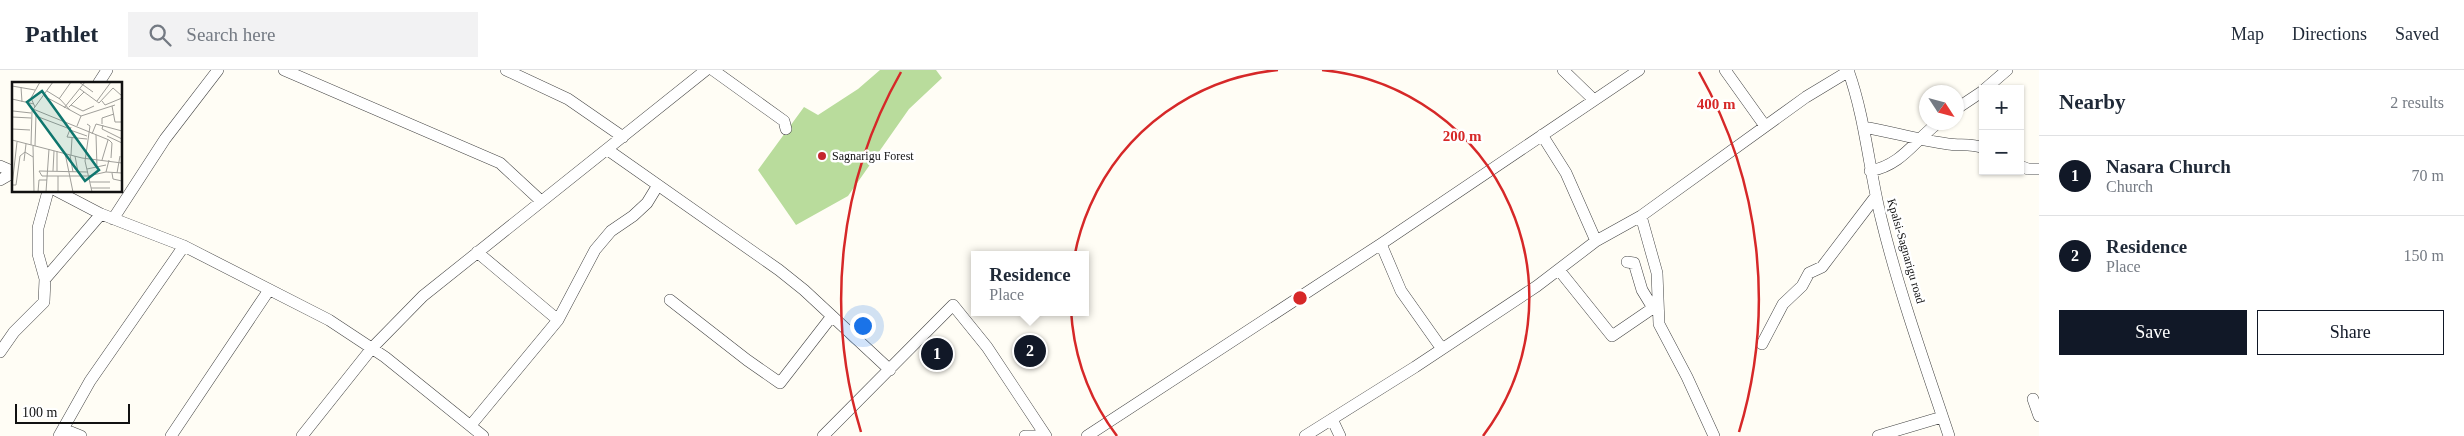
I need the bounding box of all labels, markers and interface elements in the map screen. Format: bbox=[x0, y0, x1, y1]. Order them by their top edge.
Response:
search box bbox=[128, 12, 478, 57]
text: Pathlet bbox=[25, 21, 98, 47]
icon: search bbox=[146, 21, 174, 49]
text: Search here bbox=[186, 24, 275, 45]
text: Map bbox=[2231, 24, 2264, 44]
text: Directions bbox=[2292, 24, 2367, 44]
text: Saved bbox=[2395, 24, 2439, 44]
inset map bbox=[12, 82, 122, 192]
north arrow bbox=[1919, 85, 1964, 130]
map controls bbox=[1979, 85, 2024, 175]
button: + bbox=[1979, 85, 2024, 130]
text: Nearby bbox=[2059, 90, 2126, 114]
text: 2 results bbox=[2390, 94, 2444, 111]
text: 400 m bbox=[1697, 96, 1736, 112]
text: 200 m bbox=[1443, 128, 1482, 144]
button: − bbox=[1979, 130, 2024, 175]
place label: Sagnarigu Forest bbox=[832, 149, 914, 163]
marker: Sagnarigu Forest bbox=[816, 150, 828, 162]
text: Nasara Church bbox=[2106, 156, 2231, 177]
text: 1 bbox=[2071, 167, 2079, 184]
text: 70 m bbox=[2412, 167, 2444, 184]
text: Church bbox=[2106, 178, 2153, 195]
street label: Kpalsi-Sagnarigu road bbox=[1884, 197, 1928, 305]
text: Residence bbox=[2106, 236, 2187, 257]
text: 2 bbox=[2071, 247, 2079, 264]
text: 150 m bbox=[2404, 247, 2444, 264]
popup bbox=[971, 251, 1089, 316]
text: Place bbox=[2106, 258, 2141, 275]
text: Residence bbox=[989, 264, 1071, 285]
text: Place bbox=[989, 286, 1024, 303]
centre of rings bbox=[1291, 289, 1309, 307]
button: Save bbox=[2059, 310, 2247, 355]
button: Share bbox=[2257, 310, 2444, 355]
your location bbox=[850, 313, 876, 339]
pin: 2 bbox=[1014, 332, 1046, 370]
pin: 1 bbox=[921, 335, 953, 373]
scale bar bbox=[15, 401, 130, 424]
text: 100 m bbox=[22, 405, 57, 420]

